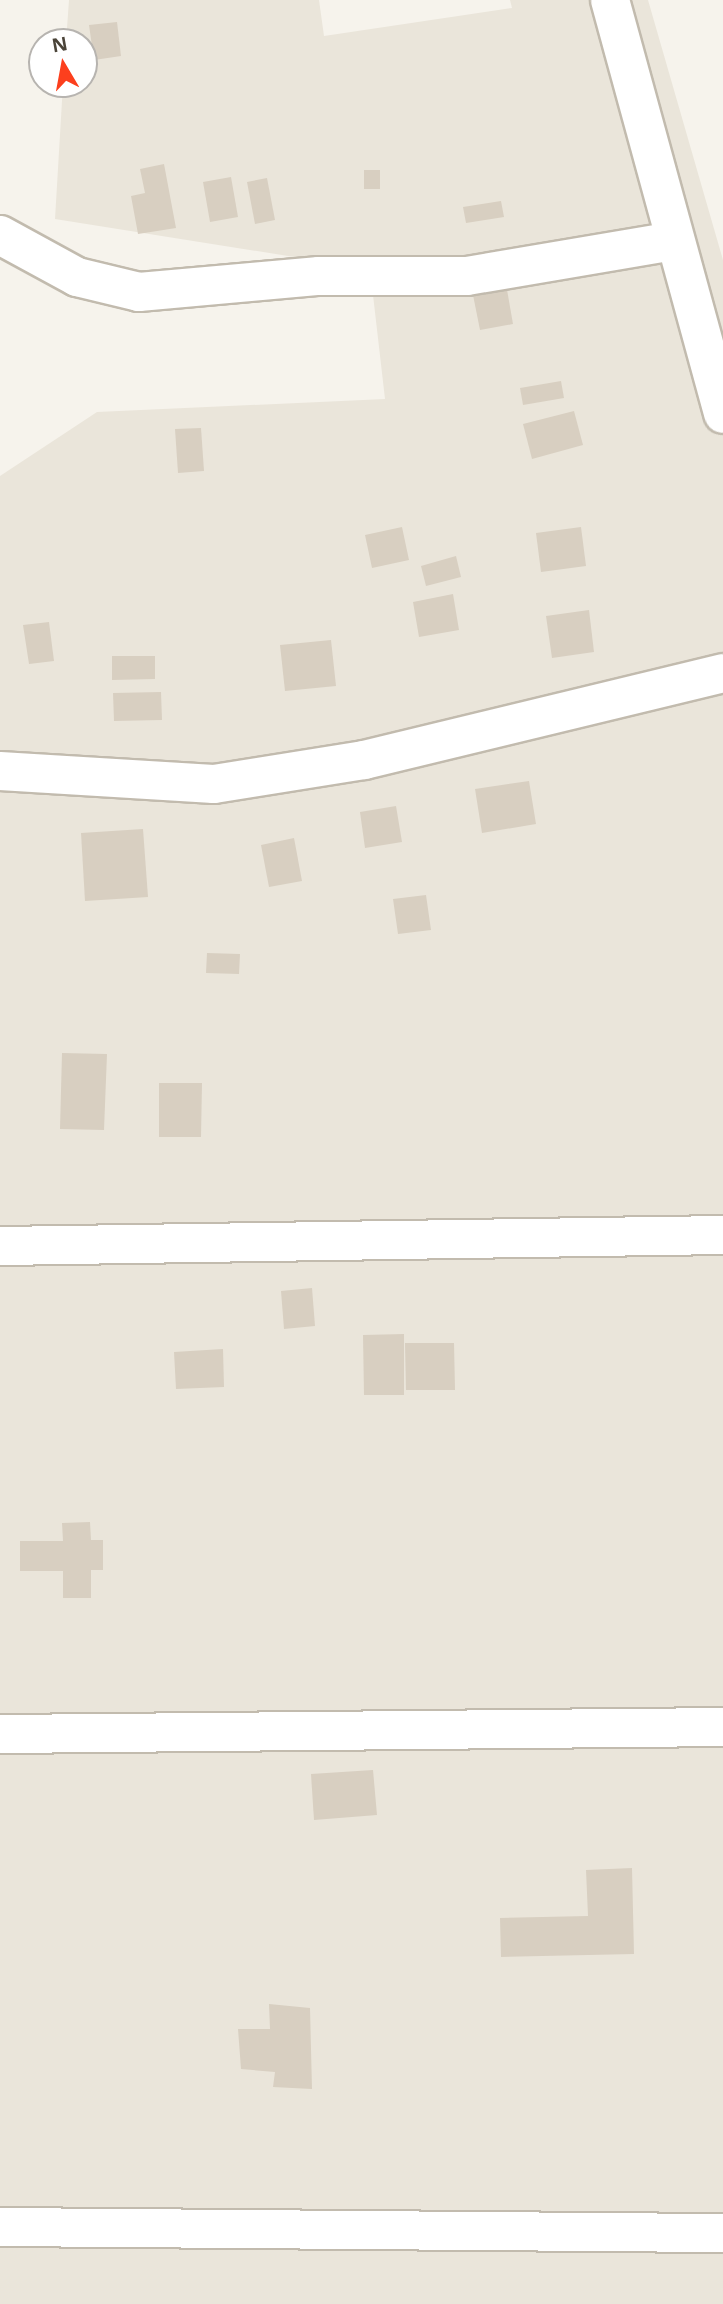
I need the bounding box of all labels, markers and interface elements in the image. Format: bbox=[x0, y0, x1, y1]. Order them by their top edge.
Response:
north arrow bbox=[28, 28, 98, 98]
text: N bbox=[50, 30, 70, 58]

